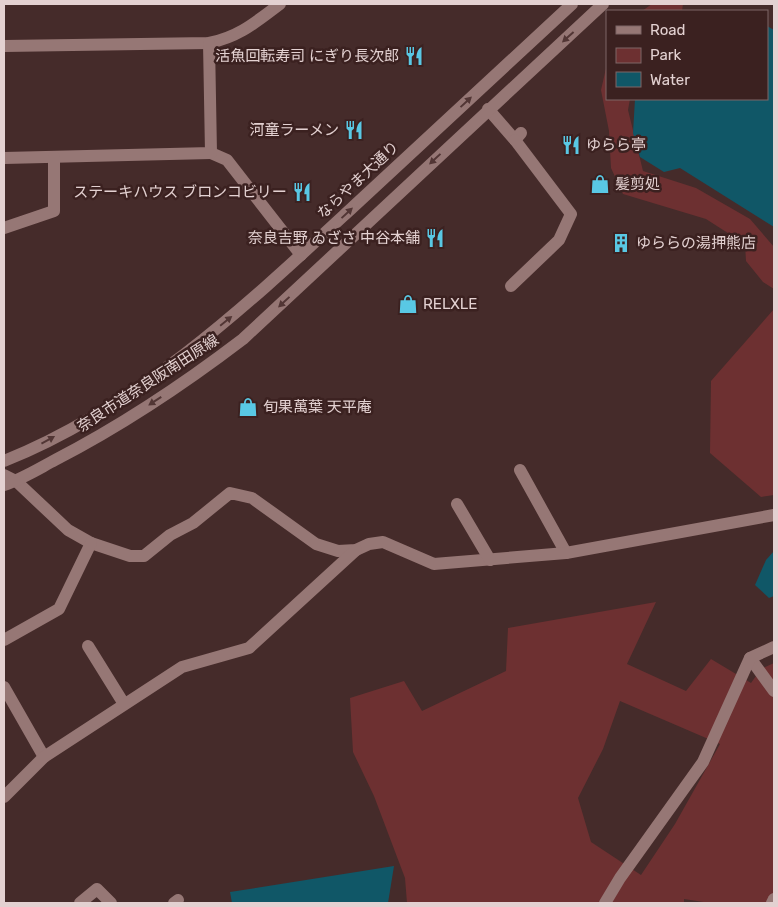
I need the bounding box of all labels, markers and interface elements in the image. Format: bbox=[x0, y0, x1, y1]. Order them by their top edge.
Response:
legend bbox=[606, 10, 768, 100]
text: Road bbox=[650, 21, 686, 39]
one-way arrow bbox=[562, 31, 574, 43]
restaurant icon: 活魚回転寿司 にぎり長次郎 bbox=[403, 45, 425, 67]
text: Park bbox=[650, 46, 681, 64]
place label: 活魚回転寿司 にぎり長次郎 bbox=[215, 47, 399, 65]
text: Water bbox=[650, 71, 690, 89]
one-way arrow bbox=[460, 96, 472, 108]
restaurant icon: 河童ラーメン bbox=[343, 119, 365, 141]
place label: 河童ラーメン bbox=[250, 121, 339, 139]
restaurant icon: ゆらら亭 bbox=[560, 134, 582, 156]
place label: ゆらら亭 bbox=[586, 136, 646, 154]
street label: ならやま大通り bbox=[313, 138, 403, 222]
one-way arrow bbox=[430, 153, 442, 165]
shop icon: 髪剪処 bbox=[589, 173, 611, 195]
place label: 髪剪処 bbox=[615, 175, 660, 193]
restaurant icon: ステーキハウス ブロンコビリー bbox=[291, 181, 313, 203]
place label: ステーキハウス ブロンコビリー bbox=[73, 183, 287, 201]
one-way arrow bbox=[341, 207, 353, 219]
restaurant icon: 奈良吉野 ゐざさ 中谷本舗 bbox=[424, 227, 446, 249]
place label: 奈良吉野 ゐざさ 中谷本舗 bbox=[248, 229, 420, 247]
building icon: ゆららの湯押熊店 bbox=[610, 232, 632, 254]
place label: ゆららの湯押熊店 bbox=[636, 234, 756, 252]
shop icon: RELXLE bbox=[397, 293, 419, 315]
place label: RELXLE bbox=[423, 295, 477, 313]
one-way arrow bbox=[278, 296, 290, 308]
one-way arrow bbox=[219, 315, 232, 326]
street label: 奈良市道奈良阪南田原線 bbox=[74, 331, 222, 435]
one-way arrow bbox=[148, 396, 162, 406]
shop icon: 旬果萬葉 天平庵 bbox=[237, 396, 259, 418]
place label: 旬果萬葉 天平庵 bbox=[263, 398, 372, 416]
one-way arrow bbox=[41, 436, 54, 445]

